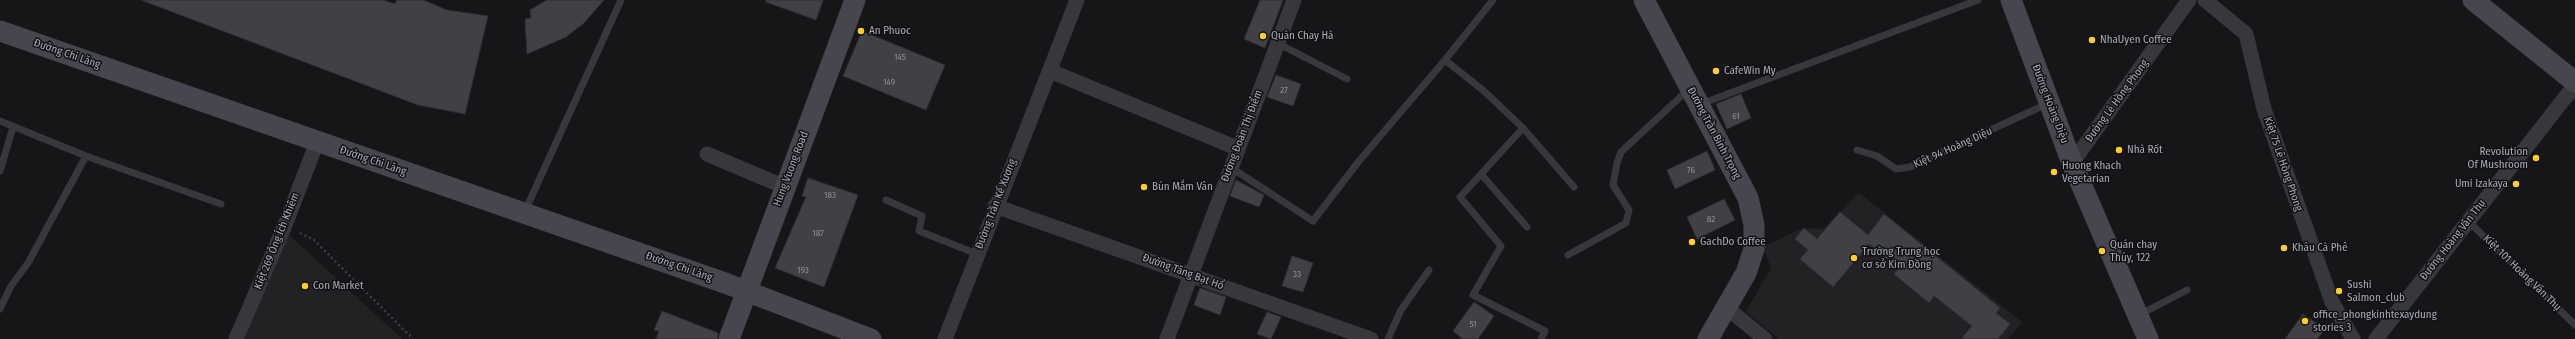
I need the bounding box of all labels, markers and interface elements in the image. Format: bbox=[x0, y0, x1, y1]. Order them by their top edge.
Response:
place label: An Phuoc bbox=[869, 24, 911, 38]
marker: An Phuoc bbox=[856, 26, 866, 36]
place label: Quán Chay Hà bbox=[1271, 29, 1333, 43]
marker: Quán Chay Hà bbox=[1258, 31, 1268, 41]
place label: NhaUyen Coffee bbox=[2100, 33, 2172, 47]
marker: NhaUyen Coffee bbox=[2087, 35, 2097, 45]
street label: Đường Chi Lăng bbox=[32, 36, 102, 72]
house number: 145 bbox=[894, 52, 906, 62]
street label: Đường Lê Hồng Phong bbox=[2083, 57, 2151, 145]
street label: Đường Hoàng Diệu bbox=[2029, 63, 2071, 145]
place label: CafeWin My bbox=[1724, 64, 1776, 78]
marker: CafeWin My bbox=[1711, 66, 1721, 76]
house number: 149 bbox=[883, 77, 895, 87]
house number: 27 bbox=[1280, 85, 1288, 95]
street label: Đường Trần Bình Trọng bbox=[1684, 85, 1744, 181]
street label: Đường Đoàn Thị Điểm bbox=[1218, 88, 1266, 184]
house number: 61 bbox=[1732, 111, 1740, 121]
street label: Kiệt 75 Lê Hồng Phong bbox=[2261, 115, 2305, 213]
street label: Kiệt 94 Hoàng Diệu bbox=[1911, 125, 1995, 171]
street label: Hung Vuong Road bbox=[771, 130, 811, 208]
street label: Đường Chi Lăng bbox=[338, 143, 408, 179]
place label: Nhà Rốt bbox=[2127, 143, 2163, 157]
marker: Nhà Rốt bbox=[2114, 145, 2124, 155]
place label: Revolution Of Mushroom bbox=[2468, 145, 2528, 171]
marker: Revolution Of Mushroom bbox=[2531, 153, 2541, 163]
street label: Đường Trần Kế Xương bbox=[973, 157, 1019, 251]
place label: Huong Khach Vegetarian bbox=[2062, 159, 2121, 185]
house number: 76 bbox=[1687, 165, 1695, 175]
marker: Huong Khach Vegetarian bbox=[2049, 167, 2059, 177]
place label: Umi Izakaya bbox=[2455, 177, 2508, 191]
marker: Umi Izakaya bbox=[2511, 179, 2521, 189]
place label: Bún Mắm Vân bbox=[1152, 180, 1213, 194]
marker: Bún Mắm Vân bbox=[1139, 182, 1149, 192]
house number: 183 bbox=[824, 190, 836, 200]
street label: Kiệt 269 Ông Ích Khiêm bbox=[252, 191, 302, 291]
street label: Đường Hoàng Văn Thụ bbox=[2417, 197, 2489, 283]
house number: 82 bbox=[1707, 214, 1715, 224]
house number: 187 bbox=[812, 228, 824, 238]
street label: Kiệt 101 Hoàng Văn Thụ bbox=[2480, 232, 2564, 314]
place label: GachDo Coffee bbox=[1700, 235, 1766, 249]
marker: GachDo Coffee bbox=[1687, 237, 1697, 247]
place label: Quán chay Thúy, 122 bbox=[2110, 238, 2157, 264]
place label: Khâu Cà Phê bbox=[2292, 241, 2348, 255]
marker: Khâu Cà Phê bbox=[2279, 243, 2289, 253]
place label: Trường Trung học cơ sở Kim Đồng bbox=[1862, 245, 1940, 271]
marker: Quán chay Thúy, 122 bbox=[2097, 246, 2107, 256]
street label: Đường Chi Lăng bbox=[644, 249, 714, 285]
street label: Đường Tăng Bạt Hổ bbox=[1141, 251, 1225, 293]
marker: Trường Trung học cơ sở Kim Đồng bbox=[1849, 253, 1859, 263]
house number: 193 bbox=[797, 265, 809, 275]
house number: 33 bbox=[1293, 269, 1301, 279]
place label: Sushi Salmon_club bbox=[2347, 278, 2405, 304]
place label: Con Market bbox=[313, 279, 364, 293]
marker: Con Market bbox=[300, 281, 310, 291]
marker: Sushi Salmon_club bbox=[2334, 286, 2344, 296]
place label: office_phongkinhtexaydung stories 3 bbox=[2313, 308, 2437, 334]
marker: office_phongkinhtexaydung stories 3 bbox=[2300, 316, 2310, 326]
house number: 51 bbox=[1469, 319, 1477, 329]

